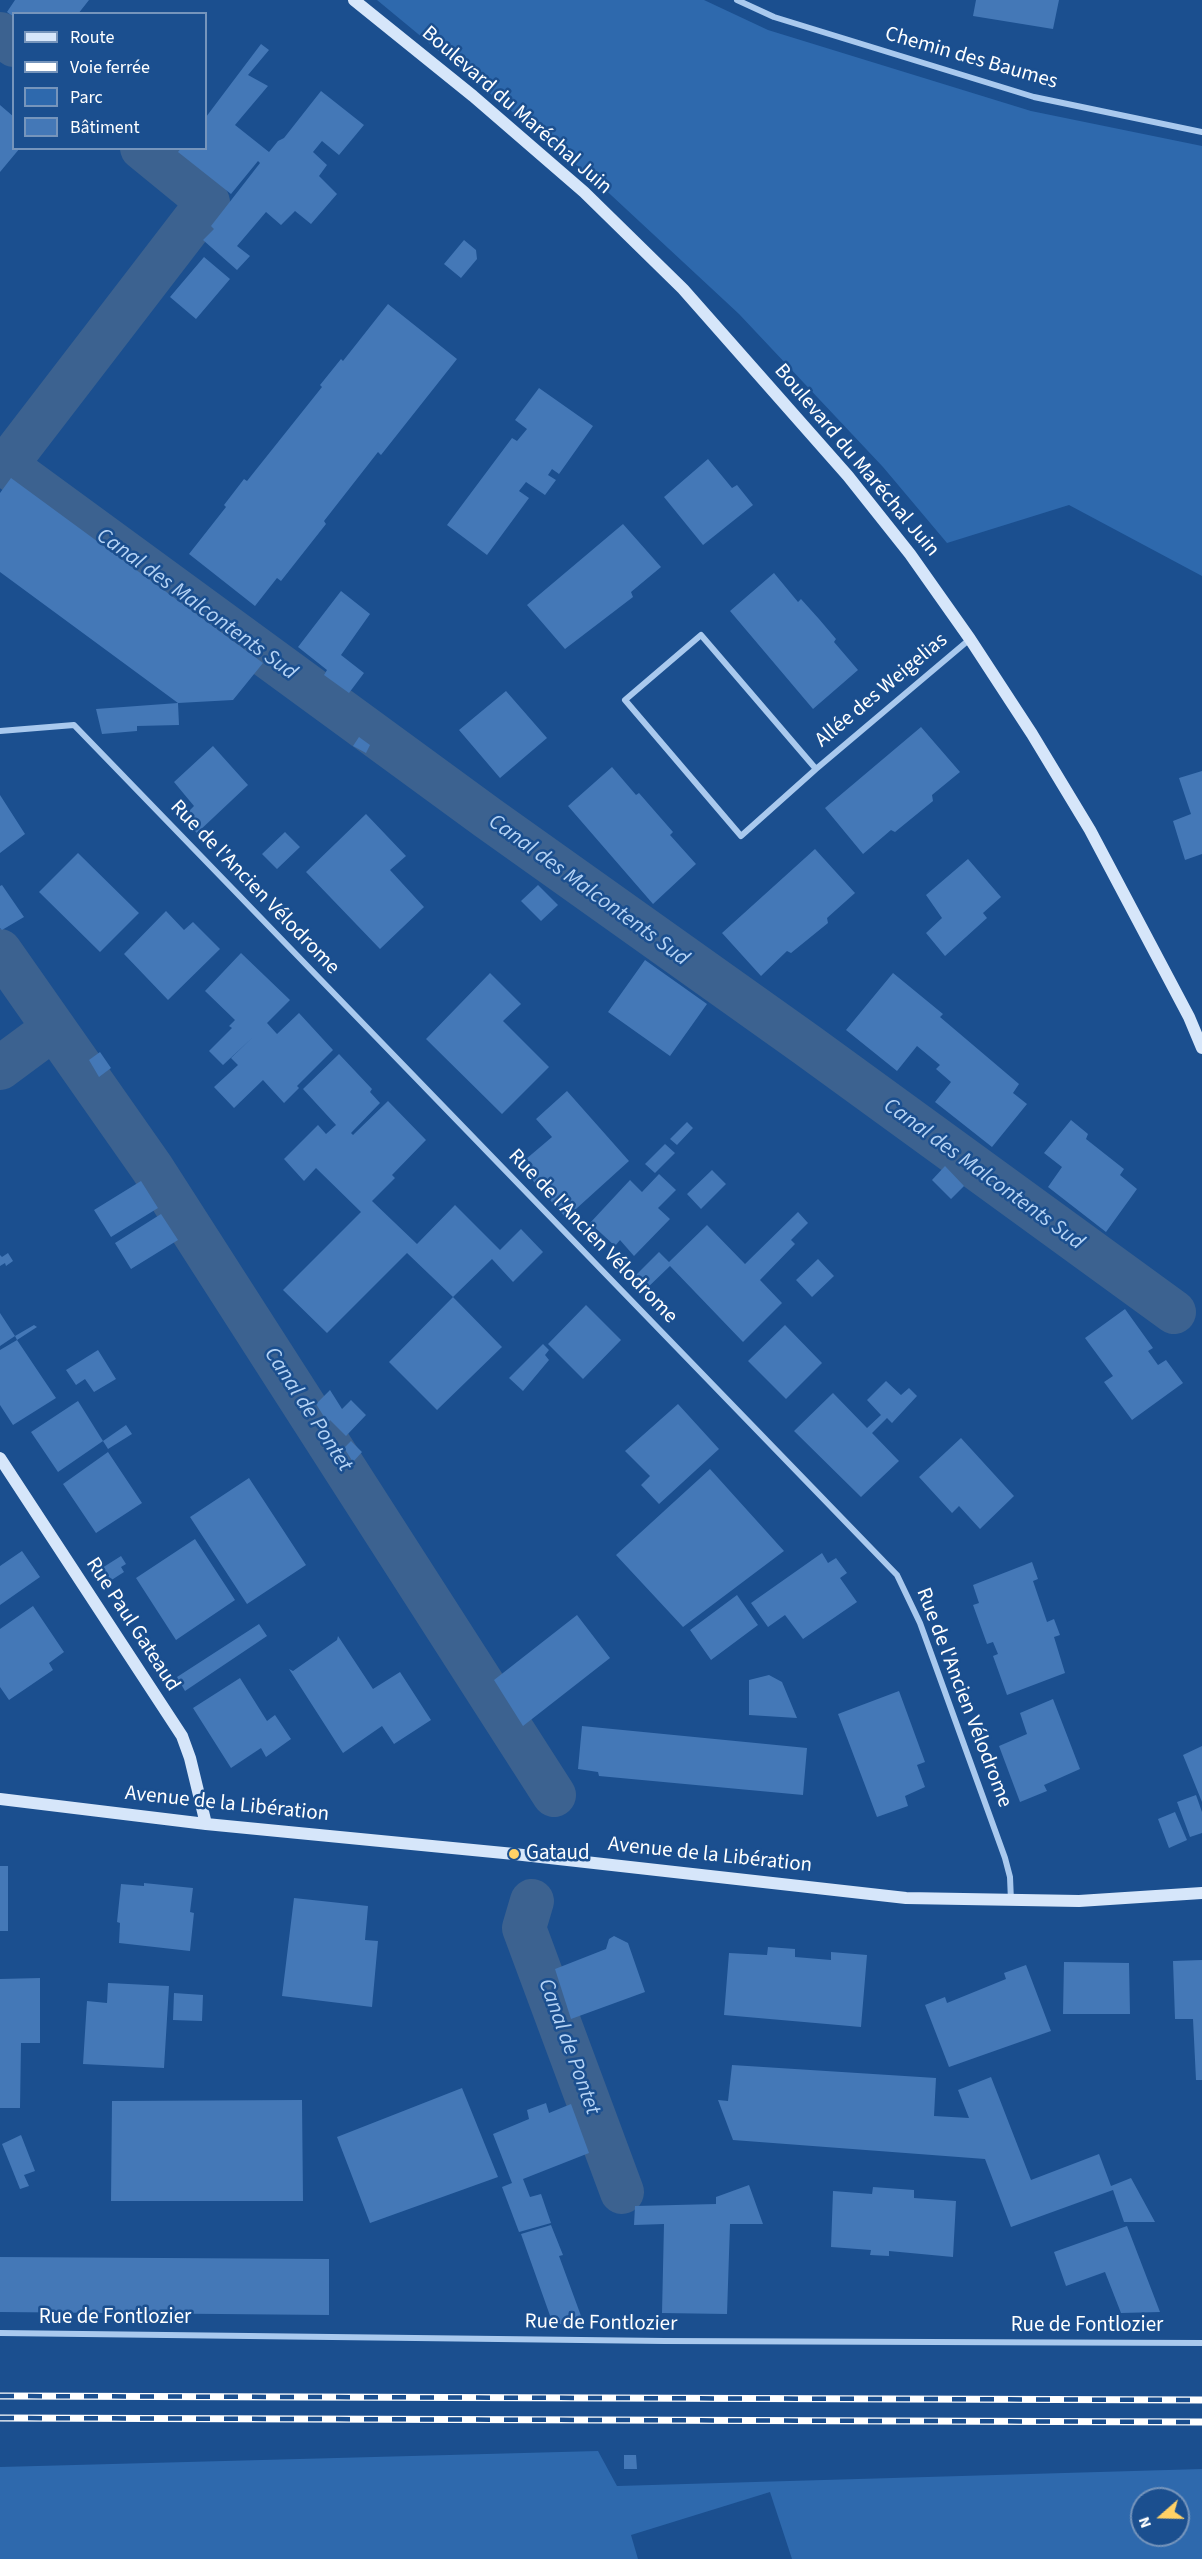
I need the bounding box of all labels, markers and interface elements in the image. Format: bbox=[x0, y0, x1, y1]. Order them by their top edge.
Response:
legend bbox=[12, 12, 207, 150]
street label: Boulevard du Maréchal Juin bbox=[416, 22, 616, 200]
street label: Chemin des Baumes bbox=[882, 22, 1060, 96]
text: Route bbox=[70, 25, 114, 50]
text: Voie ferrée bbox=[70, 55, 150, 80]
text: Parc bbox=[70, 85, 103, 110]
text: Bâtiment bbox=[70, 115, 140, 140]
street label: Boulevard du Maréchal Juin bbox=[768, 360, 944, 562]
water label: Canal des Malcontents Sud bbox=[91, 523, 301, 687]
street label: Allée des Weigelias bbox=[811, 628, 953, 754]
street label: Rue de l'Ancien Vélodrome bbox=[164, 795, 344, 981]
water label: Canal des Malcontents Sud bbox=[483, 809, 693, 973]
water label: Canal des Malcontents Sud bbox=[878, 1093, 1088, 1257]
street label: Rue de l'Ancien Vélodrome bbox=[502, 1144, 682, 1330]
water label: Canal de Pontet bbox=[257, 1343, 357, 1477]
street label: Rue Paul Gateaud bbox=[79, 1553, 185, 1697]
street label: Rue de l'Ancien Vélodrome bbox=[909, 1585, 1017, 1811]
street label: Avenue de la Libération bbox=[124, 1782, 330, 1828]
street label: Avenue de la Libération bbox=[607, 1833, 813, 1879]
place label: Gataud bbox=[526, 1841, 590, 1867]
marker: Gataud bbox=[507, 1847, 521, 1861]
water label: Canal de Pontet bbox=[531, 1975, 605, 2119]
street label: Rue de Fontlozier bbox=[39, 2305, 191, 2331]
street label: Rue de Fontlozier bbox=[524, 2310, 678, 2338]
street label: Rue de Fontlozier bbox=[1011, 2313, 1163, 2339]
north arrow bbox=[1130, 2487, 1190, 2547]
text: N bbox=[1133, 2514, 1157, 2531]

